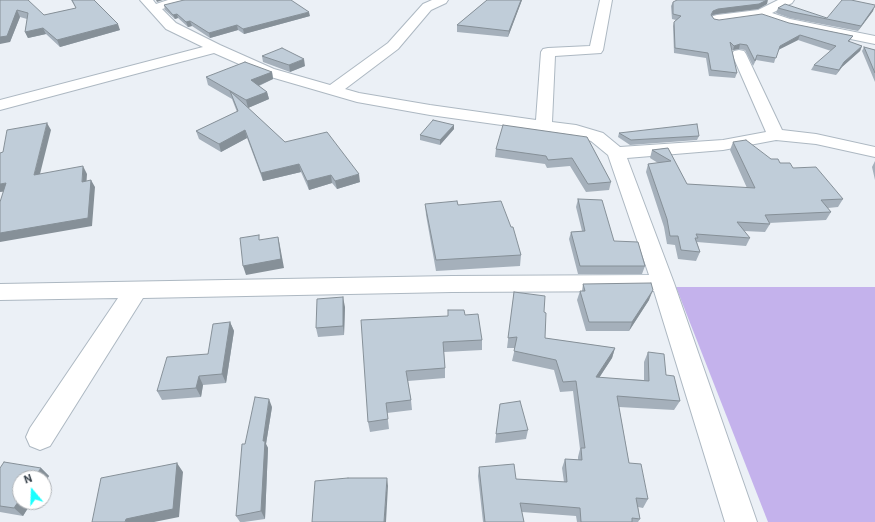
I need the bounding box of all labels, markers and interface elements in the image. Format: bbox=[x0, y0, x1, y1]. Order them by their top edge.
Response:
north arrow bbox=[12, 470, 52, 510]
text: N bbox=[22, 472, 34, 487]

